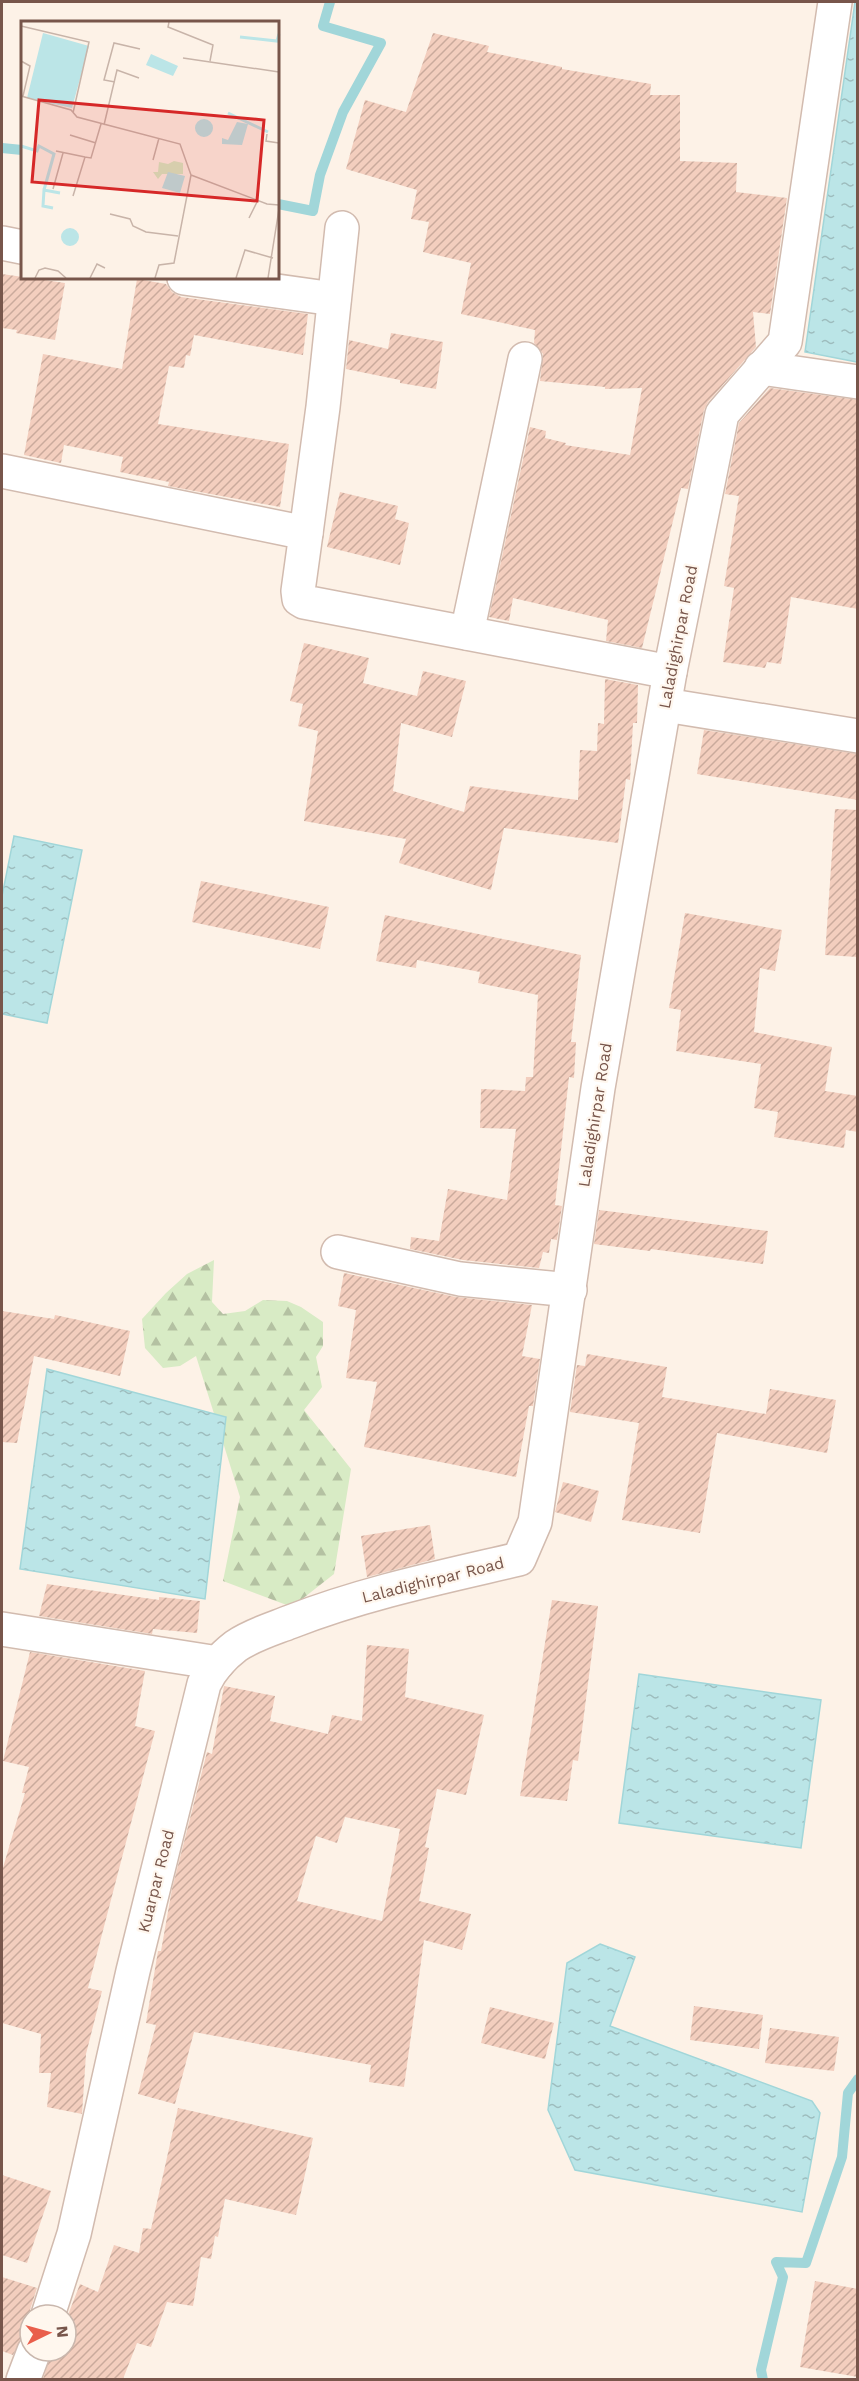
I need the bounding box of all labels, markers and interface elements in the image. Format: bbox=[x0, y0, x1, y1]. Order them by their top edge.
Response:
inset map bbox=[21, 21, 279, 279]
street label: Laladighirpar Road bbox=[655, 564, 701, 710]
street label: Laladighirpar Road bbox=[574, 1041, 616, 1189]
street label: Laladighirpar Road bbox=[360, 1553, 506, 1607]
street label: Kuarpar Road bbox=[134, 1828, 178, 1934]
north arrow bbox=[18, 2303, 78, 2363]
text: N bbox=[52, 2325, 72, 2338]

